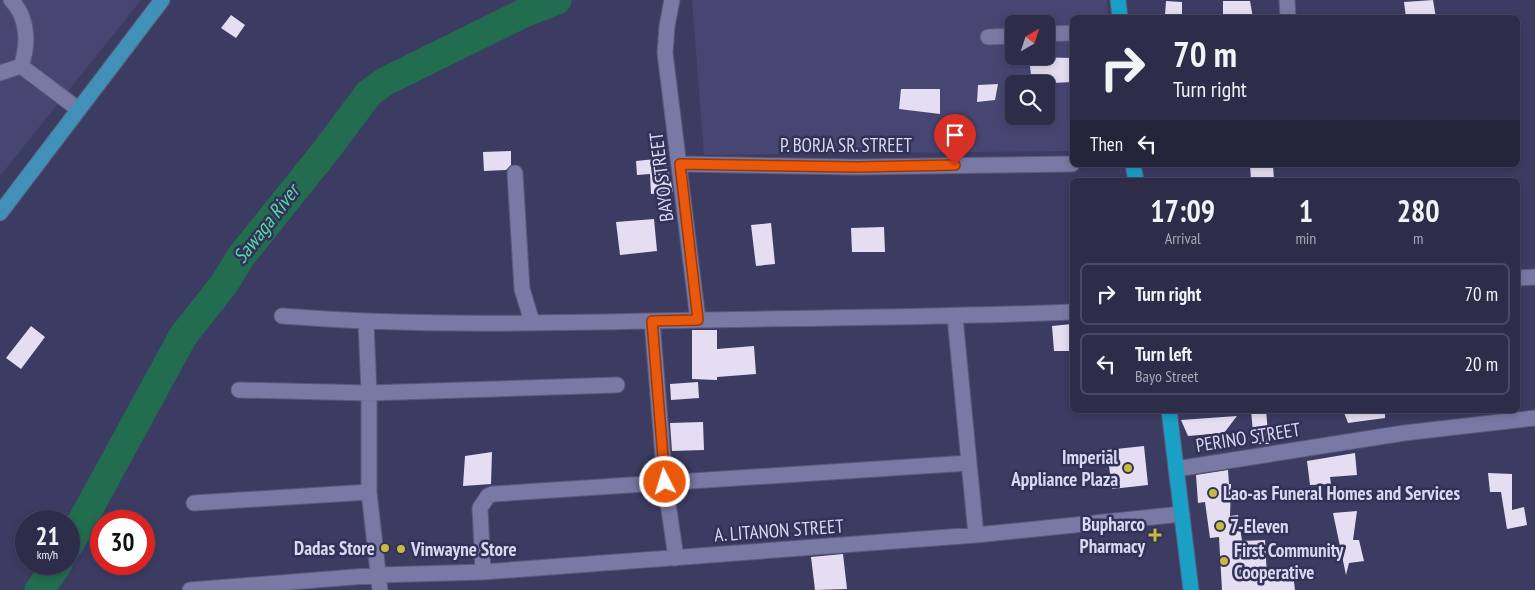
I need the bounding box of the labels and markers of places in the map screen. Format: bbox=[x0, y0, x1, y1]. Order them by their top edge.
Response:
pin bbox=[934, 114, 976, 165]
place label: Imperial Appliance Plaza bbox=[1010, 445, 1118, 491]
marker: Imperial Appliance Plaza bbox=[1122, 462, 1134, 474]
place label: Lao-as Funeral Homes and Services bbox=[1223, 481, 1460, 505]
marker: Lao-as Funeral Homes and Services bbox=[1207, 487, 1219, 499]
place label: Bupharco Pharmacy bbox=[1080, 512, 1145, 558]
place label: 7-Eleven bbox=[1230, 514, 1289, 538]
marker: 7-Eleven bbox=[1214, 520, 1226, 532]
marker: Bupharco Pharmacy bbox=[1149, 529, 1161, 541]
place label: Dadas Store bbox=[294, 536, 375, 560]
place label: Vinwayne Store bbox=[410, 537, 517, 561]
place label: First Community Cooperative bbox=[1234, 538, 1344, 584]
marker: Dadas Store bbox=[379, 542, 391, 554]
marker: Vinwayne Store bbox=[395, 543, 407, 555]
marker: First Community Cooperative bbox=[1218, 555, 1230, 567]

